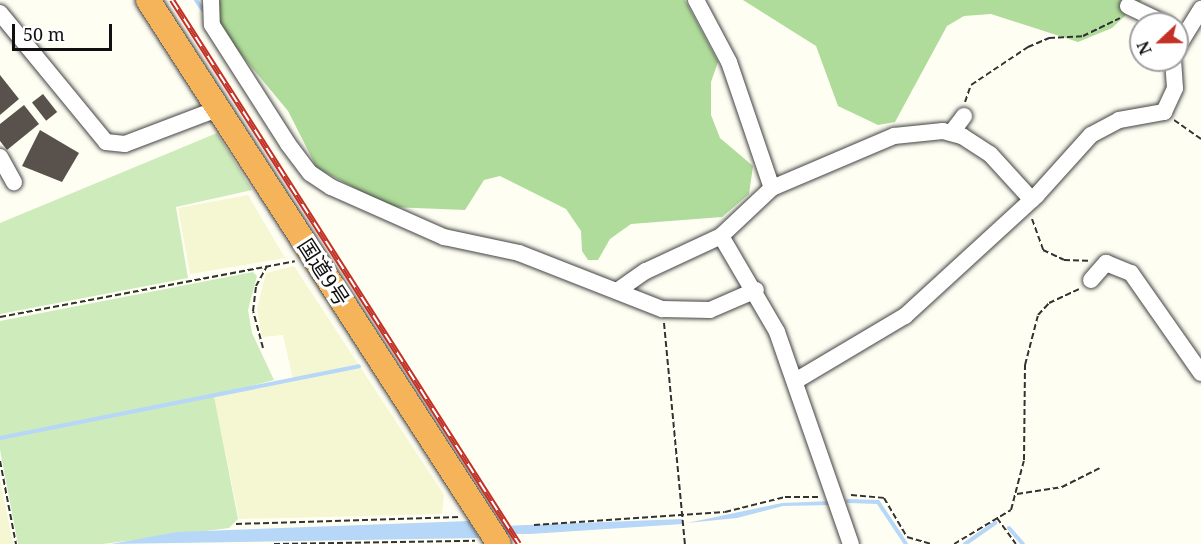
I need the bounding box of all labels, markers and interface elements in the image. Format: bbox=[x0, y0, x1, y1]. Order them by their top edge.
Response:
scale bar bbox=[15, 12, 116, 50]
north arrow bbox=[1129, 12, 1189, 72]
text: 50 m bbox=[23, 22, 65, 46]
text: N bbox=[1132, 38, 1157, 58]
street label: 国道9号 bbox=[293, 234, 355, 310]

